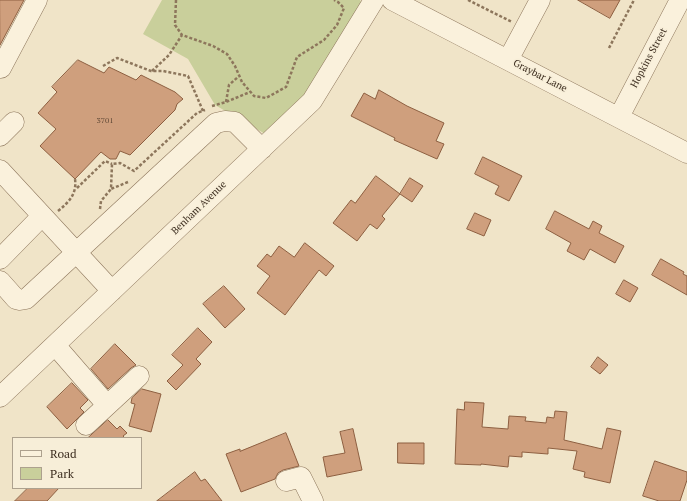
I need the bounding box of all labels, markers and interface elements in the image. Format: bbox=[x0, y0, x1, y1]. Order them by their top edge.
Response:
street label: Hopkins Street bbox=[628, 26, 670, 90]
street label: Graybar Lane bbox=[511, 57, 569, 95]
house number: 3701 bbox=[96, 116, 114, 126]
street label: Benham Avenue bbox=[169, 179, 229, 237]
legend bbox=[12, 437, 142, 489]
text: Road bbox=[50, 446, 77, 461]
text: Park bbox=[50, 466, 74, 481]

